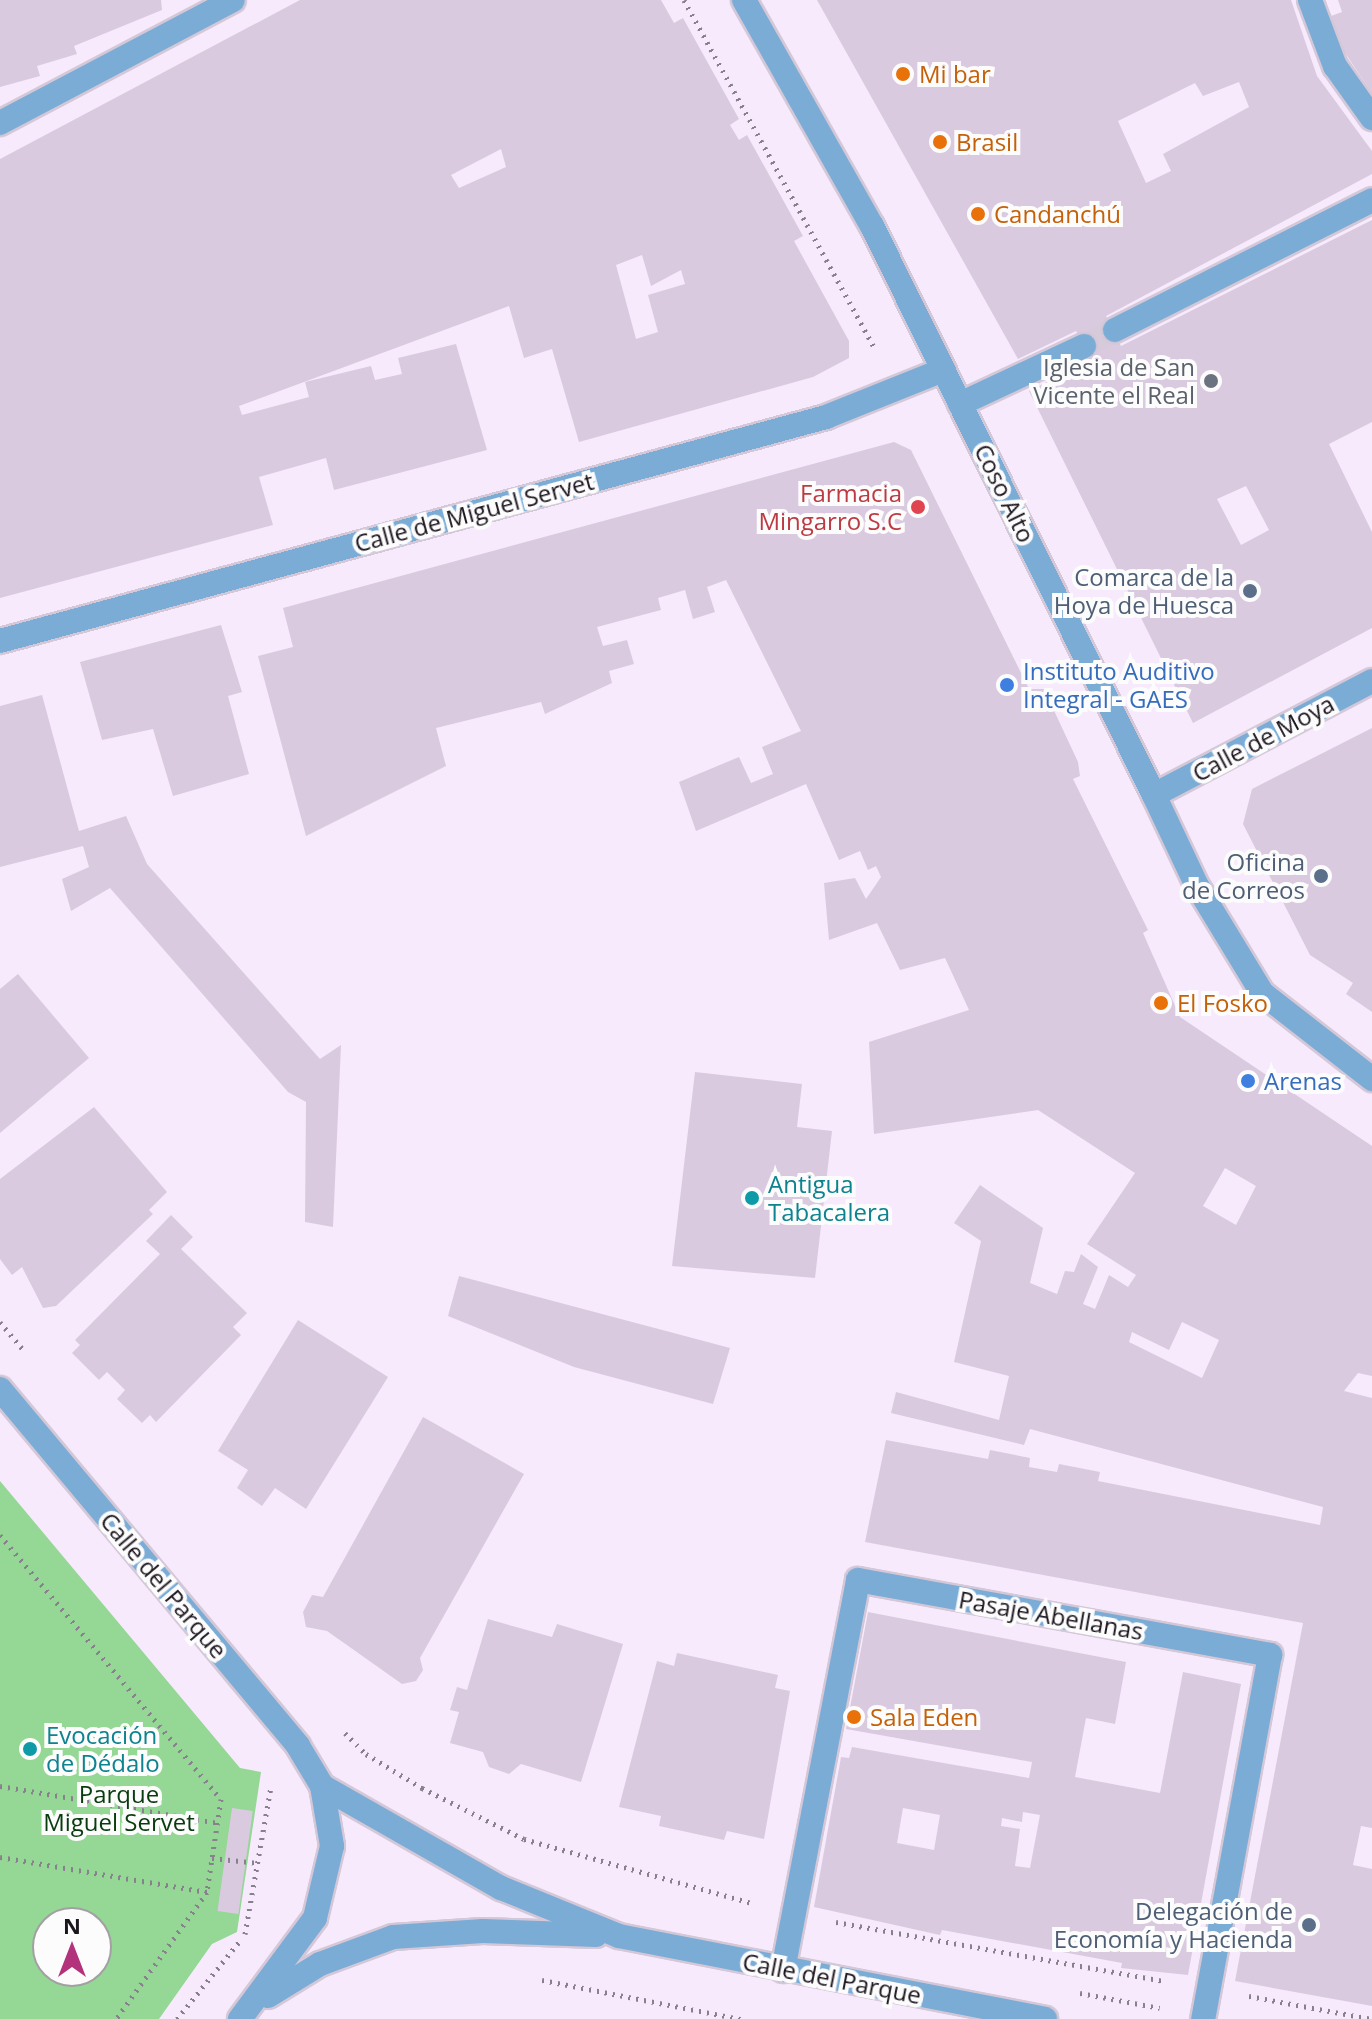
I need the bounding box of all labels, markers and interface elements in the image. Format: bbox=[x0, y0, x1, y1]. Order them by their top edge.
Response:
place label: Mi bar bbox=[919, 60, 991, 88]
marker: Mi bar bbox=[894, 65, 912, 83]
place label: Brasil bbox=[956, 128, 1018, 156]
marker: Brasil bbox=[931, 133, 949, 151]
place label: Candanchú bbox=[994, 200, 1121, 228]
marker: Candanchú bbox=[969, 205, 987, 223]
place label: Iglesia de San Vicente el Real bbox=[1033, 353, 1195, 409]
marker: Iglesia de San Vicente el Real bbox=[1202, 372, 1220, 390]
street label: Coso Alto bbox=[969, 439, 1041, 547]
street label: Calle de Miguel Servet bbox=[351, 466, 597, 558]
place label: Farmacia Mingarro S.C bbox=[758, 479, 902, 535]
marker: Farmacia Mingarro S.C bbox=[909, 498, 927, 516]
place label: Comarca de la Hoya de Huesca bbox=[1054, 563, 1234, 619]
marker: Comarca de la Hoya de Huesca bbox=[1241, 582, 1259, 600]
place label: Instituto Auditivo Integral - GAES bbox=[1023, 657, 1215, 713]
marker: Instituto Auditivo Integral - GAES bbox=[998, 676, 1016, 694]
street label: Calle de Moya bbox=[1187, 689, 1339, 787]
place label: Oficina de Correos bbox=[1182, 848, 1305, 904]
marker: Oficina de Correos bbox=[1312, 867, 1330, 885]
place label: El Fosko bbox=[1177, 989, 1268, 1017]
marker: El Fosko bbox=[1152, 994, 1170, 1012]
place label: Arenas bbox=[1264, 1067, 1342, 1095]
marker: Arenas bbox=[1239, 1072, 1257, 1090]
place label: Antigua Tabacalera bbox=[768, 1170, 890, 1226]
marker: Antigua Tabacalera bbox=[743, 1189, 761, 1207]
street label: Calle del Parque bbox=[95, 1506, 233, 1664]
street label: Pasaje Abellanas bbox=[957, 1585, 1145, 1645]
place label: Sala Eden bbox=[870, 1703, 978, 1731]
marker: Sala Eden bbox=[845, 1708, 863, 1726]
place label: Evocación de Dédalo bbox=[46, 1721, 160, 1777]
marker: Evocación de Dédalo bbox=[21, 1740, 39, 1758]
park label: Parque Miguel Servet bbox=[43, 1780, 195, 1836]
place label: Delegación de Economía y Hacienda bbox=[1054, 1897, 1293, 1953]
north arrow bbox=[32, 1907, 112, 1987]
text: N bbox=[63, 1910, 81, 1940]
marker: Delegación de Economía y Hacienda bbox=[1300, 1916, 1318, 1934]
street label: Calle del Parque bbox=[740, 1947, 924, 2009]

